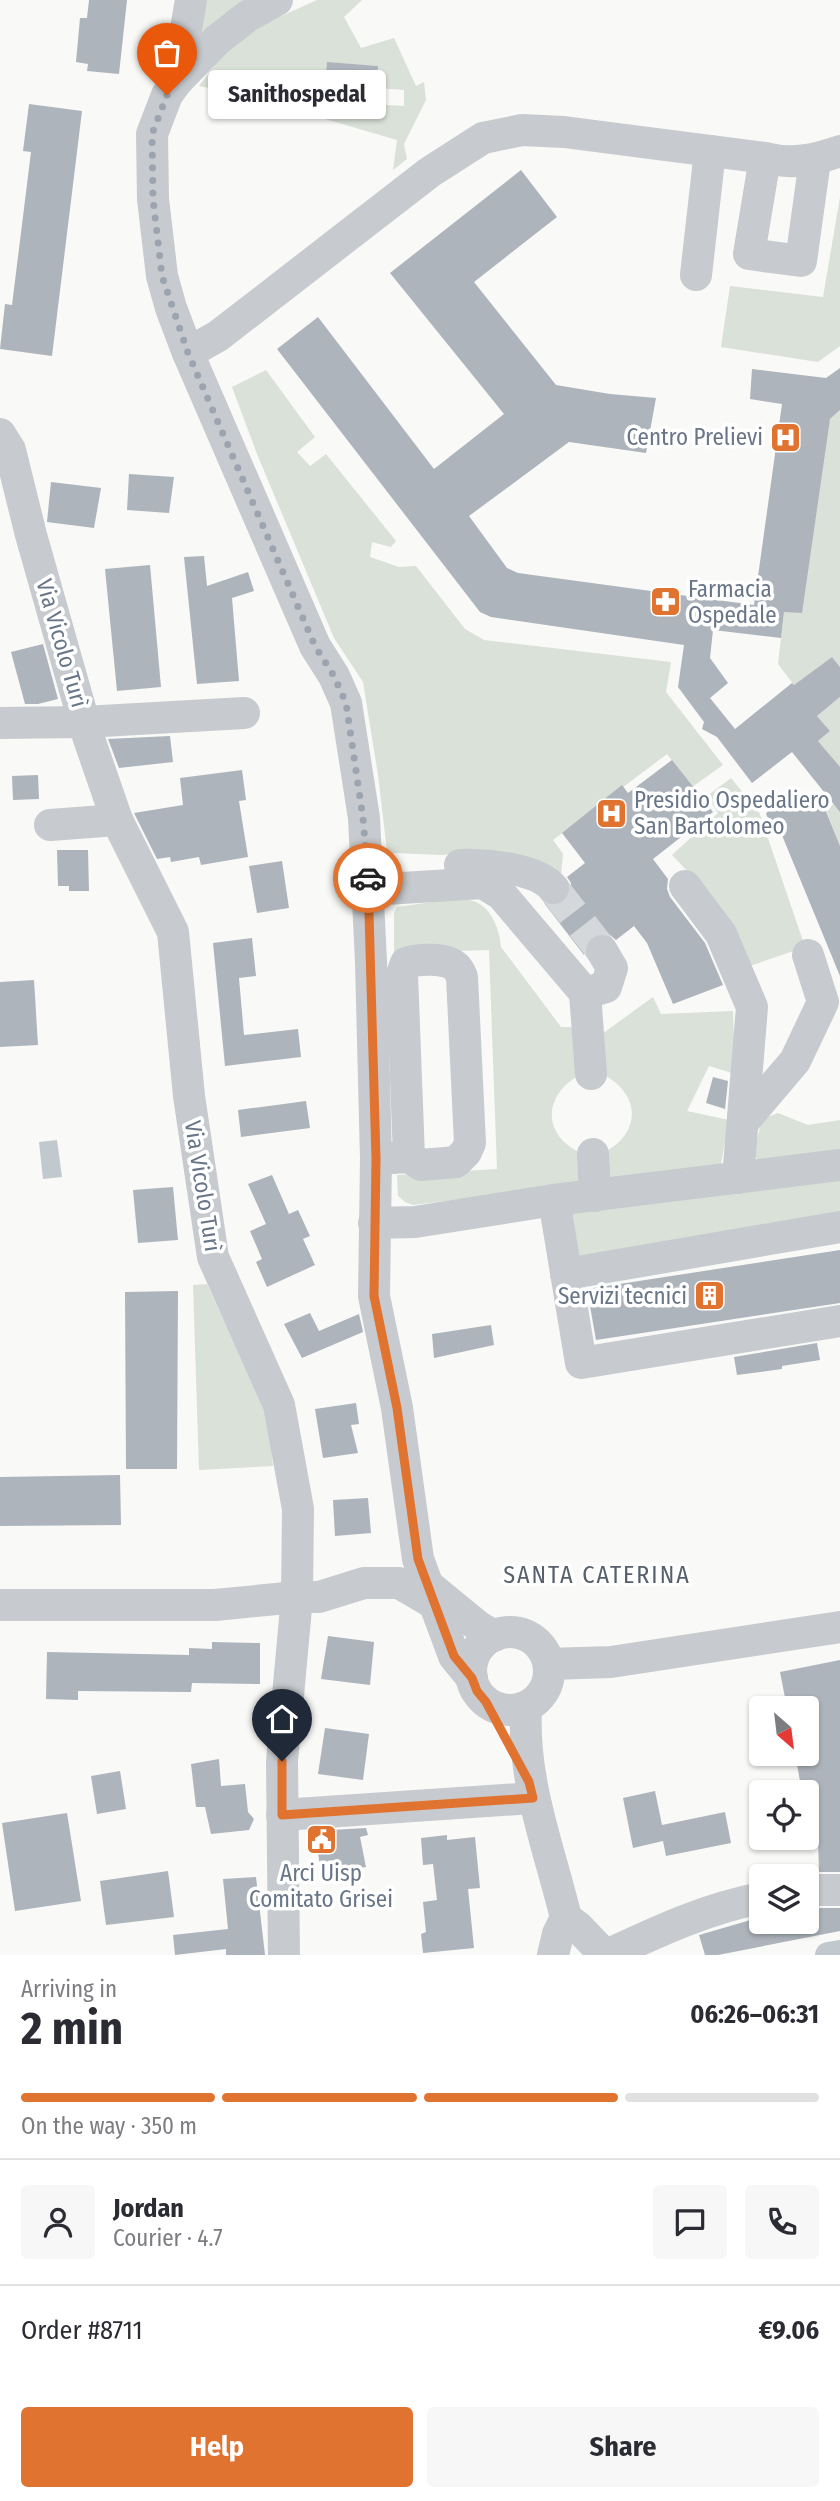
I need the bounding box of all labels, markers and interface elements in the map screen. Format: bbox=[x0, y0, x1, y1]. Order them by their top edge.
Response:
pin bbox=[137, 23, 197, 95]
icon: bag bbox=[148, 34, 186, 72]
callout: Sanithospedal bbox=[209, 70, 388, 119]
text: Sanithospedal bbox=[228, 80, 366, 108]
hospital icon: Centro Prelievi bbox=[769, 420, 803, 454]
place label: Centro Prelievi bbox=[626, 423, 763, 451]
place label: Farmacia Ospedale bbox=[688, 575, 777, 629]
street label: Via Vicolo Turì bbox=[30, 576, 94, 711]
pharmacy icon: Farmacia Ospedale bbox=[648, 585, 682, 619]
place label: Presidio Ospedaliero San Bartolomeo bbox=[634, 786, 830, 840]
hospital icon: Presidio Ospedaliero San Bartolomeo bbox=[594, 796, 628, 830]
courier bbox=[333, 843, 403, 913]
icon: car bbox=[349, 859, 387, 897]
street label: Via Vicolo Turì bbox=[179, 1119, 227, 1254]
building icon: Servizi tecnici bbox=[693, 1279, 727, 1313]
place label: Servizi tecnici bbox=[558, 1282, 687, 1310]
district label: SANTA CATERINA bbox=[503, 1561, 691, 1589]
pin bbox=[252, 1689, 312, 1761]
north arrow bbox=[749, 1696, 819, 1766]
map controls bbox=[749, 1696, 819, 1934]
icon: home bbox=[263, 1700, 301, 1738]
button: locate bbox=[749, 1780, 819, 1850]
public building icon: Arci Uisp Comitato Grisei bbox=[304, 1822, 338, 1856]
place label: Arci Uisp Comitato Grisei bbox=[249, 1859, 393, 1913]
button: layers bbox=[749, 1864, 819, 1934]
text: Arriving in bbox=[21, 1975, 117, 2003]
text: 06:26–06:31 bbox=[690, 1999, 819, 2030]
text: 2 min bbox=[21, 2001, 123, 2056]
text: On the way · 350 m bbox=[21, 2112, 197, 2140]
button: person bbox=[21, 2185, 95, 2259]
button: chat bbox=[653, 2185, 727, 2259]
button: phone bbox=[745, 2185, 819, 2259]
text: Jordan bbox=[113, 2193, 184, 2224]
text: Courier · 4.7 bbox=[113, 2224, 223, 2252]
text: Order #8711 bbox=[21, 2315, 143, 2346]
text: €9.06 bbox=[759, 2315, 819, 2346]
button: Help bbox=[21, 2407, 413, 2487]
button: Share bbox=[427, 2407, 819, 2487]

